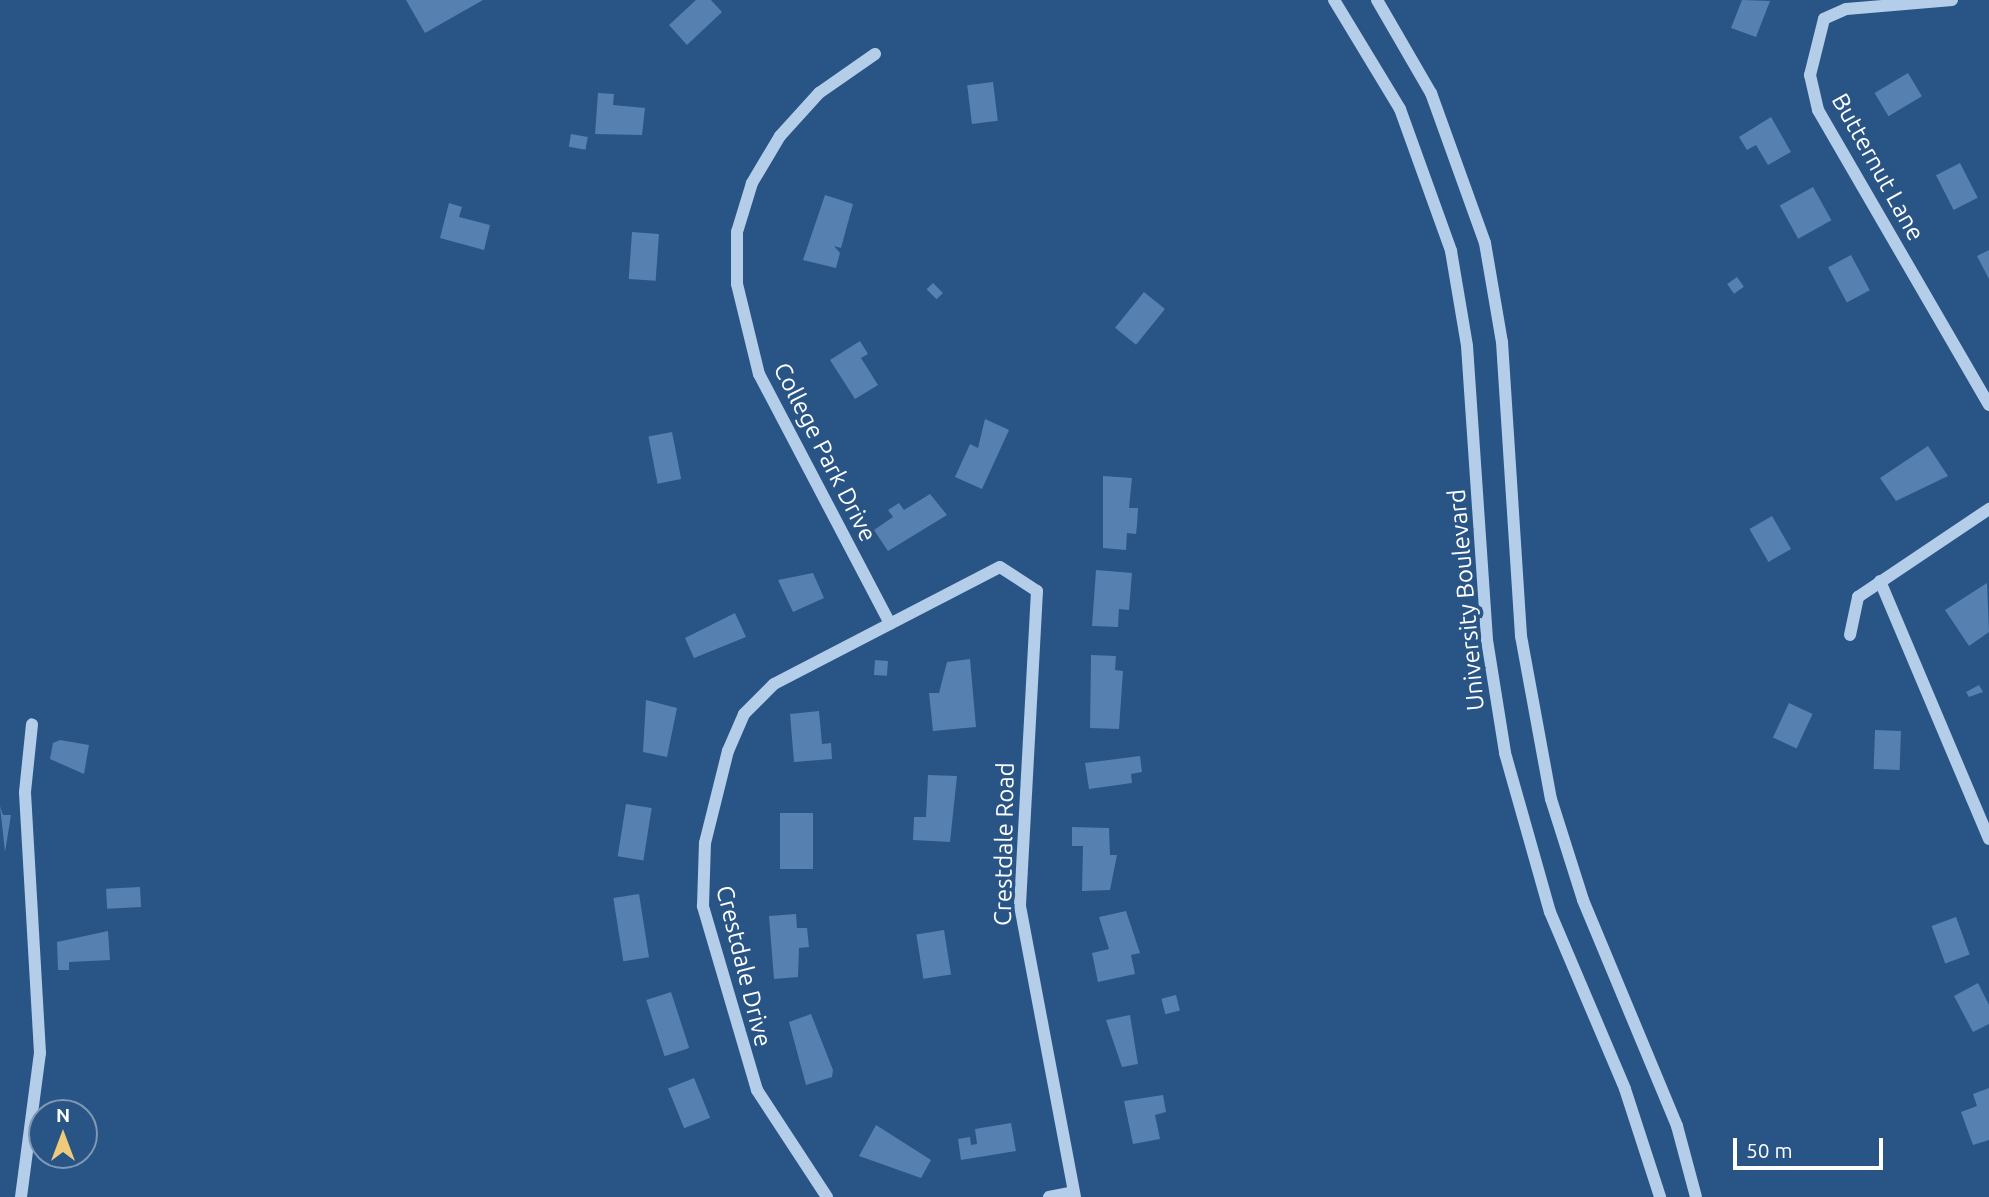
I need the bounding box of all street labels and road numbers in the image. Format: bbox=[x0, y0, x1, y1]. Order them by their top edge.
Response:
street label: Butternut Lane bbox=[1826, 88, 1930, 246]
street label: College Park Drive bbox=[767, 358, 883, 546]
street label: University Boulevard bbox=[1442, 488, 1490, 712]
street label: Crestdale Road bbox=[988, 762, 1020, 926]
street label: Crestdale Drive bbox=[710, 882, 778, 1050]

